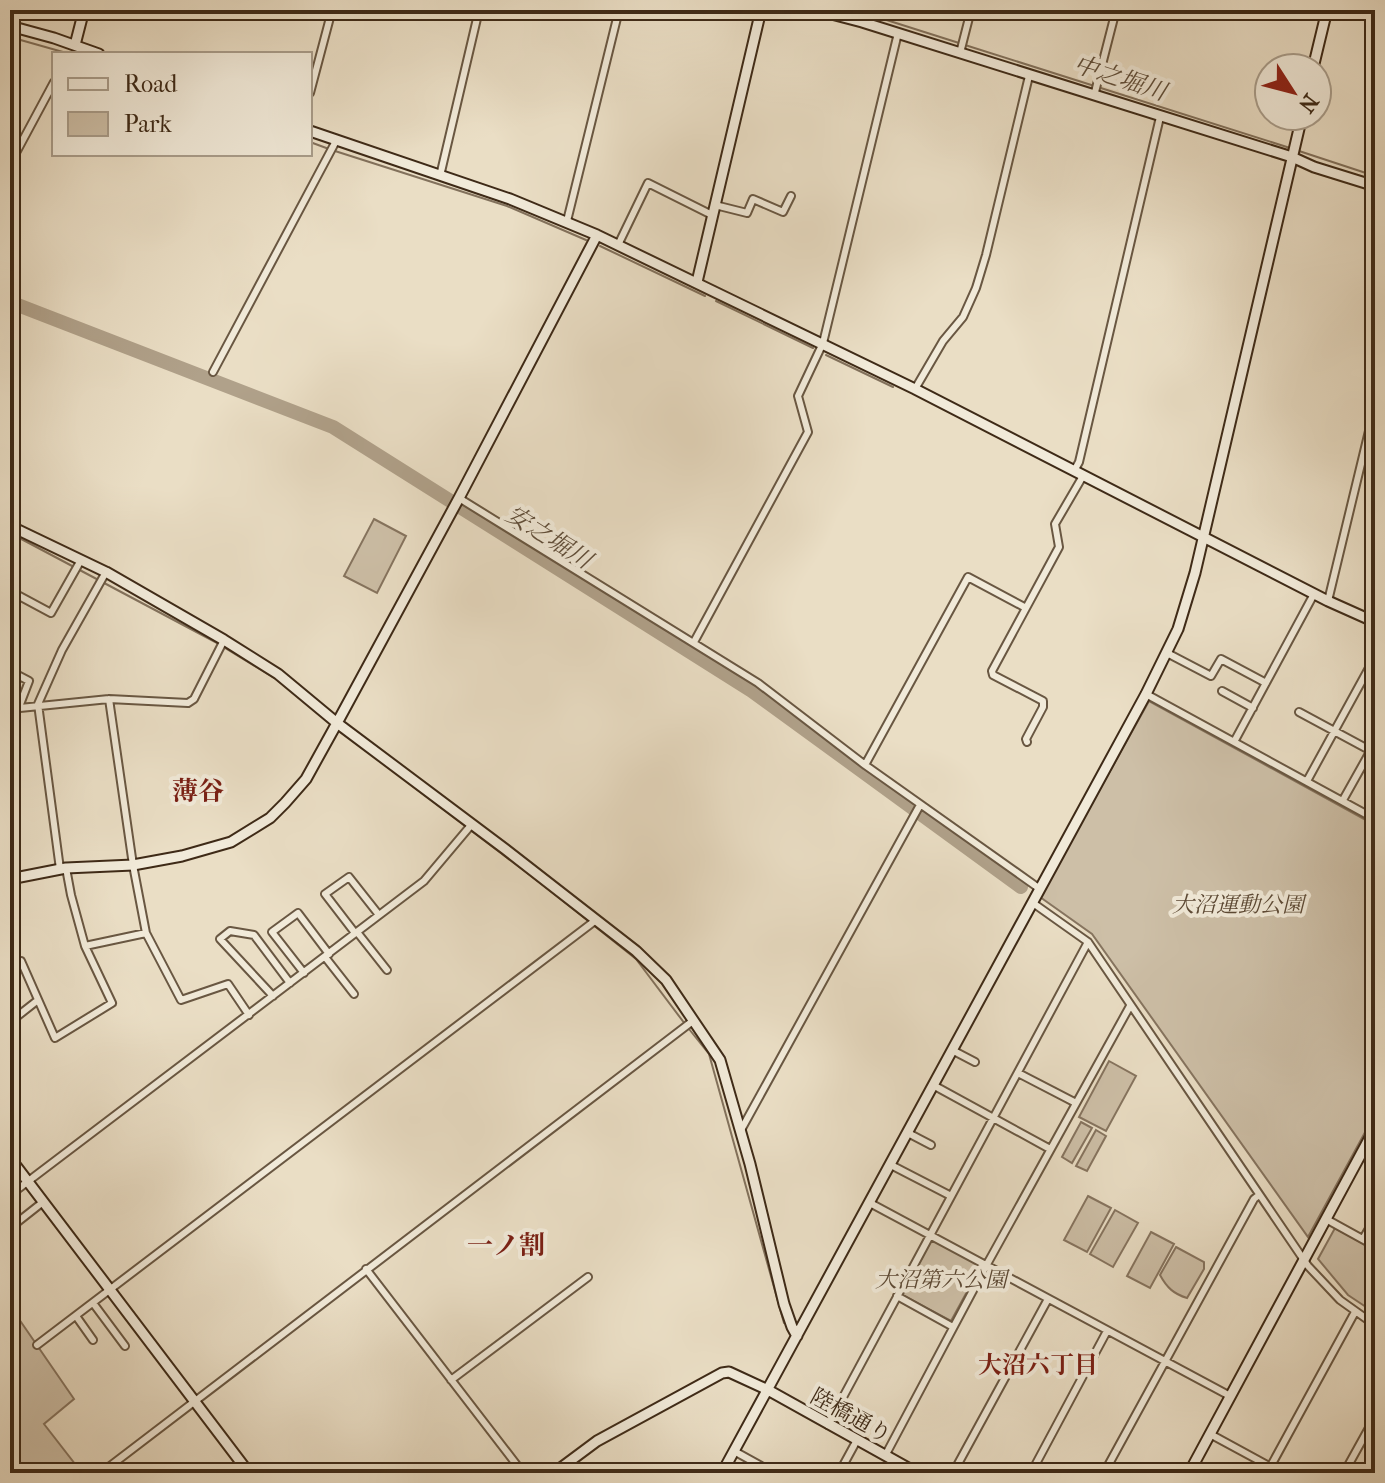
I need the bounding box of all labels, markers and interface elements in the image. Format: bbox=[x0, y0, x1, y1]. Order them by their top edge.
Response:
water label: 中之堀川 bbox=[1070, 50, 1173, 107]
legend bbox=[52, 52, 312, 156]
north arrow bbox=[1253, 52, 1333, 132]
text: Road bbox=[124, 70, 178, 98]
text: N bbox=[1293, 89, 1324, 118]
text: Park bbox=[124, 110, 172, 138]
water label: 安之堀川 bbox=[501, 500, 600, 576]
district label: 薄谷 bbox=[172, 776, 224, 807]
park label: 大沼運動公園 bbox=[1172, 892, 1307, 918]
district label: 一ノ割 bbox=[467, 1230, 545, 1261]
park label: 大沼第六公園 bbox=[875, 1267, 1010, 1293]
district label: 大沼六丁目 bbox=[978, 1351, 1098, 1379]
street label: 陸橋通り bbox=[806, 1383, 896, 1449]

